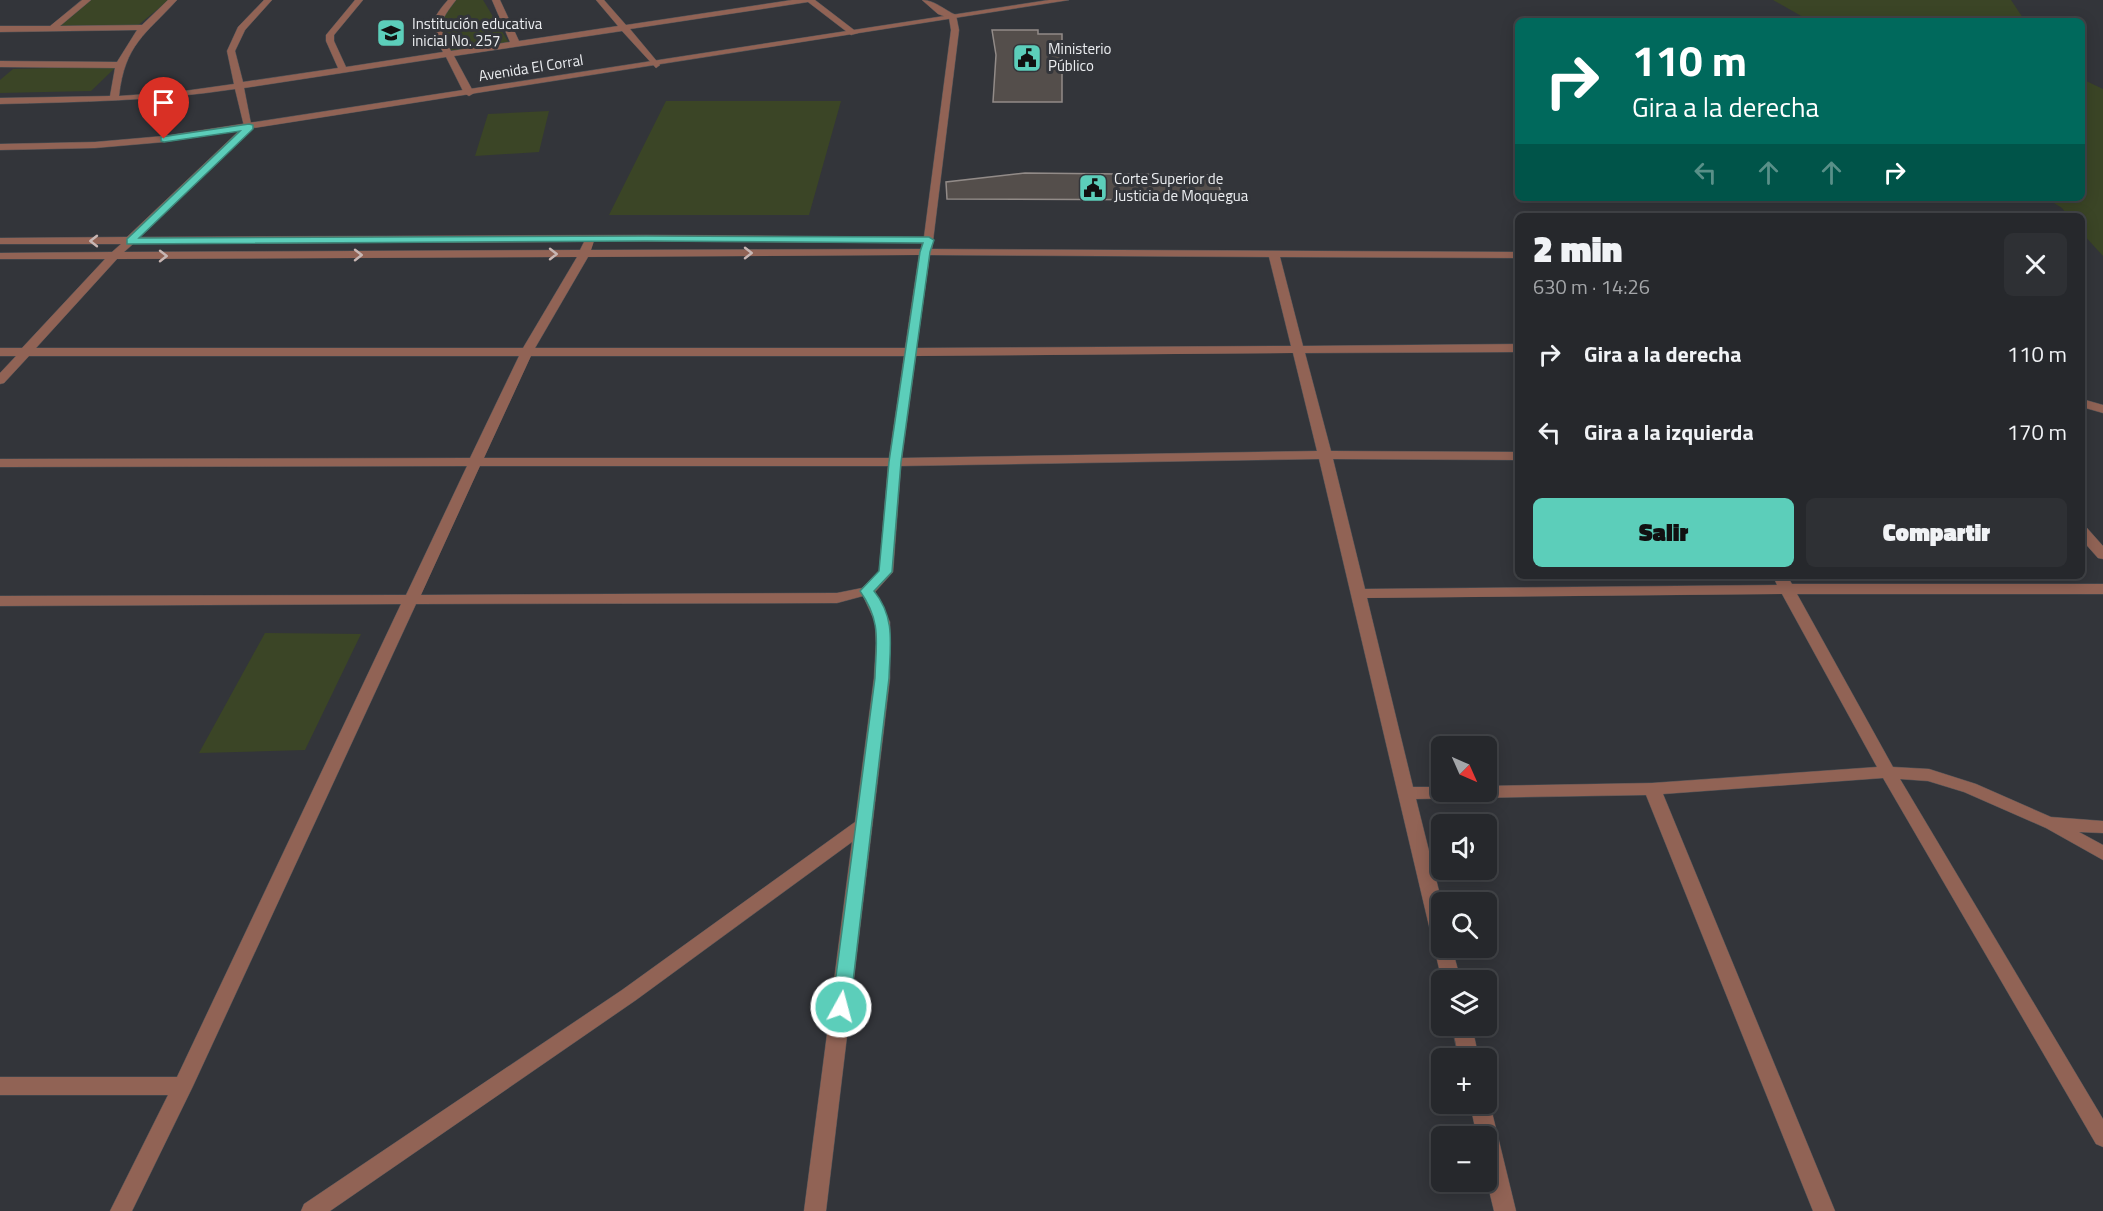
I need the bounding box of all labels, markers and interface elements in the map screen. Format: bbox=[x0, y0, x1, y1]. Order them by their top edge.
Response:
place label: Institución educativa inicial No. 257 bbox=[412, 12, 543, 52]
school or university icon: Institución educativa inicial No. 257 bbox=[375, 17, 407, 49]
text: 110 m bbox=[1632, 28, 1747, 92]
place label: Ministerio Público bbox=[1048, 37, 1112, 77]
public building icon: Ministerio Público bbox=[1011, 42, 1043, 74]
icon: right bbox=[1533, 42, 1611, 120]
street label: Avenida El Corral bbox=[477, 48, 585, 87]
pin bbox=[138, 77, 189, 139]
icon: arrive bbox=[147, 86, 180, 119]
text: Gira a la derecha bbox=[1632, 86, 1819, 127]
icon: left bbox=[1689, 156, 1722, 189]
icon: ahead bbox=[1752, 156, 1785, 189]
icon: ahead bbox=[1815, 156, 1848, 189]
icon: right bbox=[1878, 156, 1911, 189]
place label: Corte Superior de Justicia de Moquegua bbox=[1114, 167, 1249, 207]
public building icon: Corte Superior de Justicia de Moquegua bbox=[1077, 172, 1109, 204]
text: 2 min bbox=[1533, 221, 1622, 276]
button: close bbox=[2004, 233, 2067, 296]
one-way arrow bbox=[89, 235, 98, 247]
one-way arrow bbox=[744, 247, 753, 259]
one-way arrow bbox=[549, 248, 558, 261]
one-way arrow bbox=[354, 249, 363, 261]
one-way arrow bbox=[159, 250, 168, 262]
text: 630 m · 14:26 bbox=[1533, 271, 1650, 302]
text: Gira a la derecha bbox=[1584, 337, 1741, 371]
text: 110 m bbox=[2007, 337, 2067, 371]
icon: right bbox=[1533, 338, 1566, 371]
text: Gira a la izquierda bbox=[1584, 415, 1754, 449]
text: 170 m bbox=[2007, 415, 2067, 449]
icon: left bbox=[1533, 416, 1566, 449]
button: Salir bbox=[1533, 498, 1794, 567]
button: Compartir bbox=[1806, 498, 2067, 567]
north arrow bbox=[1431, 736, 1497, 802]
map controls bbox=[1431, 736, 1497, 1192]
button: sound bbox=[1431, 814, 1497, 880]
button: search bbox=[1431, 892, 1497, 958]
button: layers bbox=[1431, 970, 1497, 1036]
position arrow bbox=[809, 975, 873, 1039]
button: + bbox=[1431, 1048, 1497, 1114]
button: − bbox=[1431, 1126, 1497, 1192]

